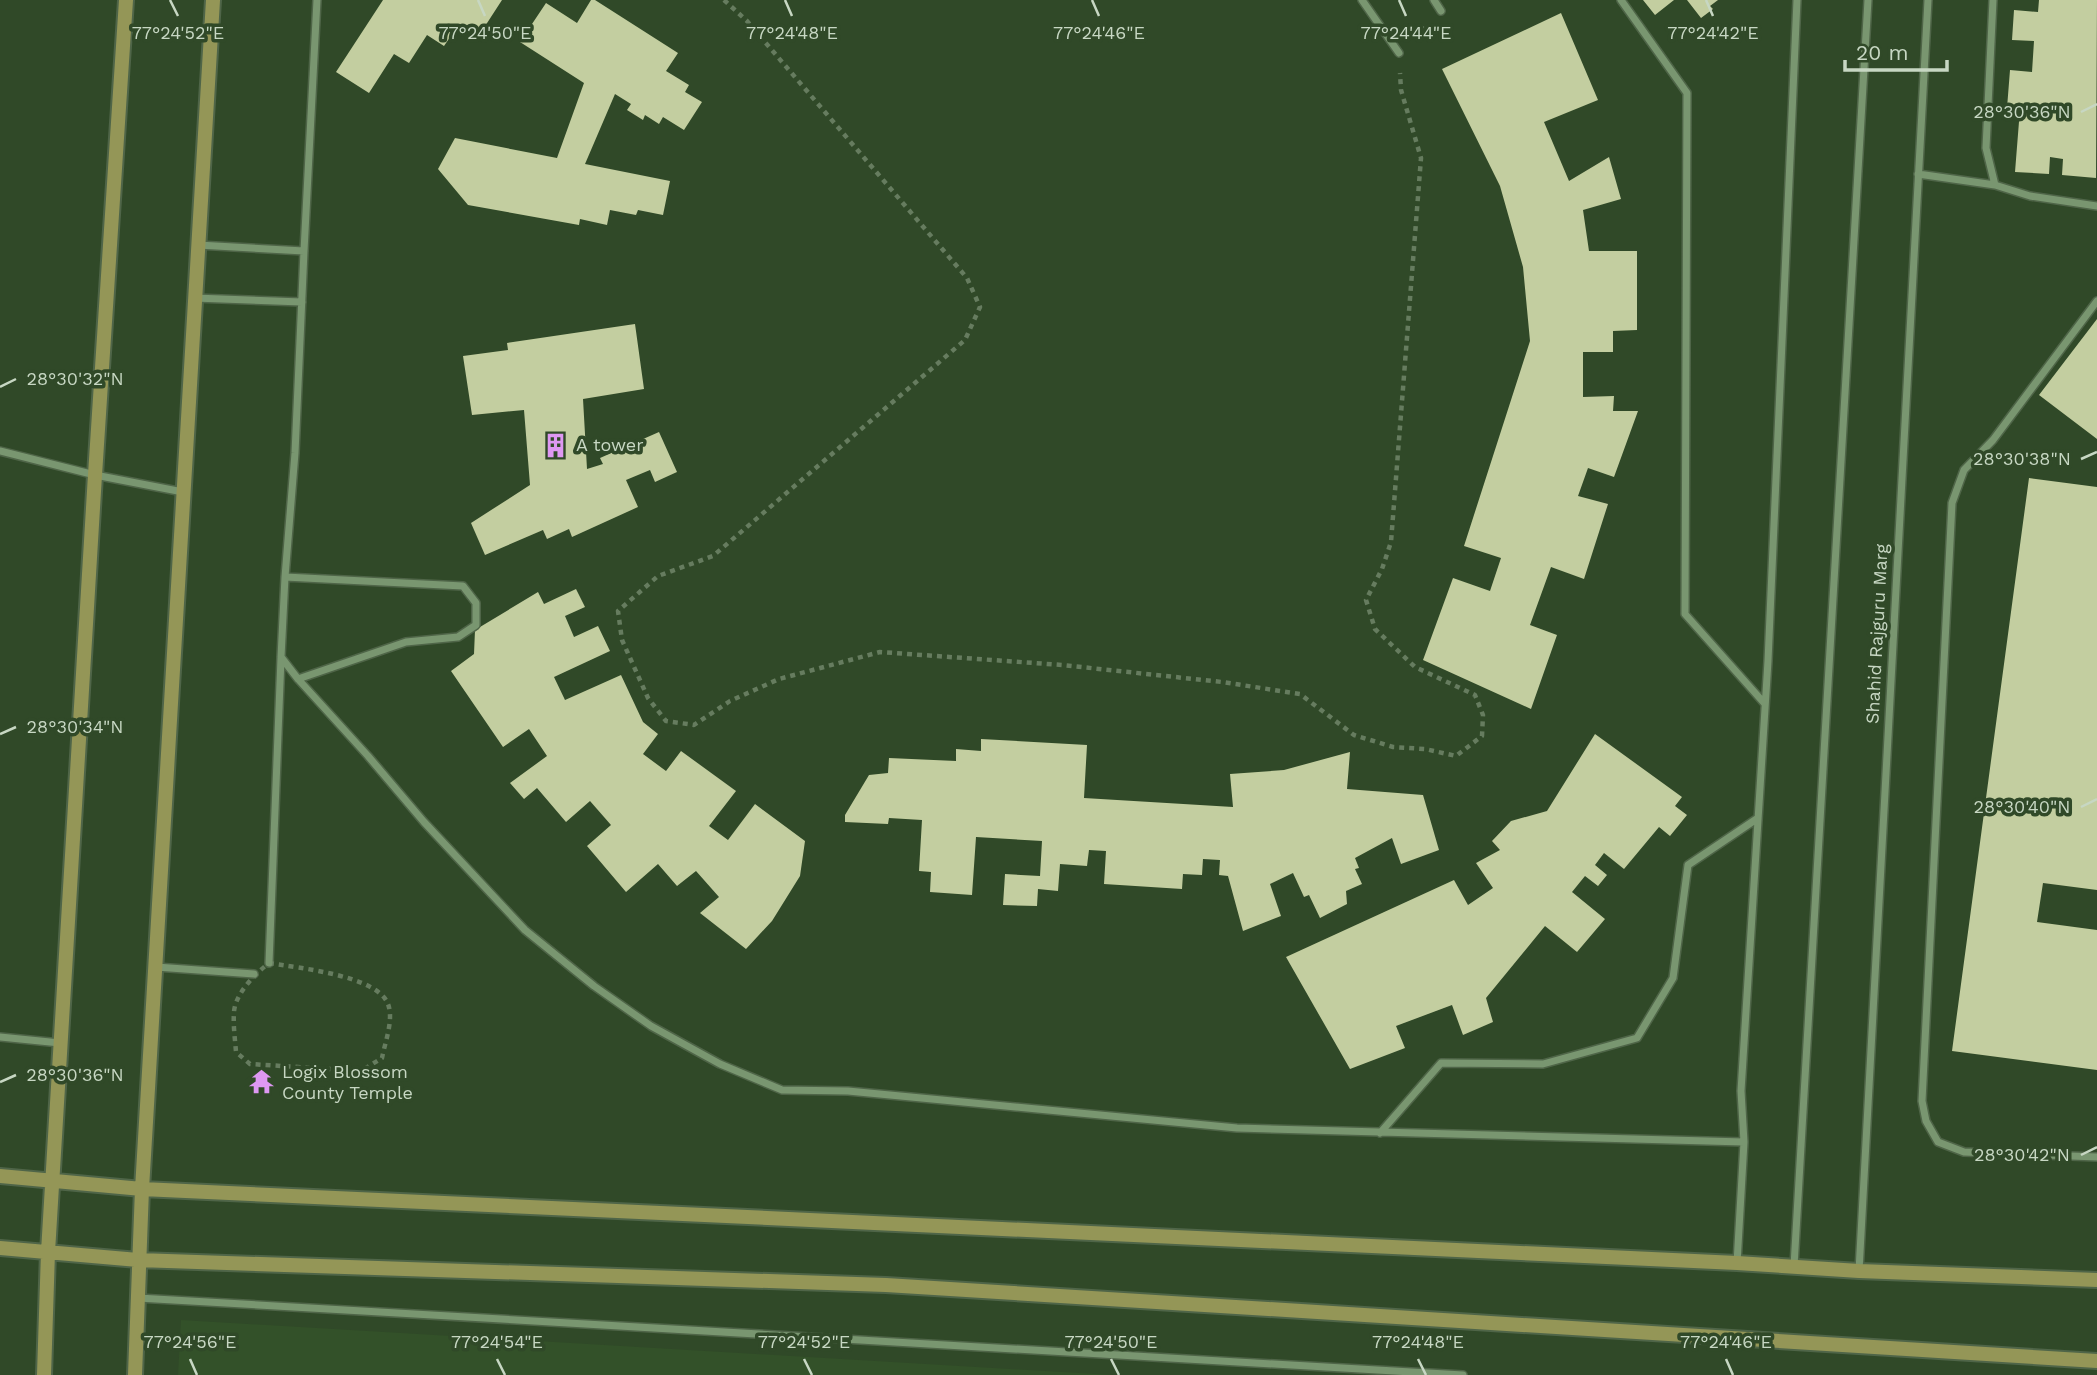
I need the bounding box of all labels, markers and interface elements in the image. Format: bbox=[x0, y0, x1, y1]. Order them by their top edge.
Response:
text: 77°24'52"E bbox=[132, 22, 224, 43]
text: 77°24'50"E bbox=[438, 22, 532, 43]
text: 77°24'48"E bbox=[746, 22, 838, 43]
text: 77°24'46"E bbox=[1053, 22, 1145, 43]
text: 77°24'44"E bbox=[1361, 22, 1451, 43]
text: 77°24'42"E bbox=[1667, 22, 1759, 43]
scale bar bbox=[1845, 28, 1946, 72]
text: 20 m bbox=[1856, 40, 1908, 65]
text: 28°30'36"N bbox=[1973, 101, 2071, 122]
text: 28°30'32"N bbox=[26, 368, 124, 389]
building icon: A tower bbox=[542, 431, 570, 459]
place label: A tower bbox=[576, 434, 643, 455]
text: 28°30'38"N bbox=[1973, 448, 2071, 469]
street label: Shahid Rajguru Marg bbox=[1861, 543, 1892, 725]
text: 28°30'34"N bbox=[27, 716, 123, 737]
text: 28°30'40"N bbox=[1974, 796, 2070, 817]
place label: Logix Blossom County Temple bbox=[282, 1061, 413, 1103]
text: 28°30'36"N bbox=[26, 1064, 124, 1085]
temple icon: Logix Blossom County Temple bbox=[248, 1068, 276, 1096]
text: 28°30'42"N bbox=[1974, 1144, 2070, 1165]
text: 77°24'56"E bbox=[144, 1331, 236, 1352]
text: 77°24'54"E bbox=[451, 1331, 543, 1352]
text: 77°24'52"E bbox=[758, 1331, 850, 1352]
text: 77°24'50"E bbox=[1064, 1331, 1158, 1352]
text: 77°24'48"E bbox=[1372, 1331, 1464, 1352]
text: 77°24'46"E bbox=[1680, 1331, 1772, 1352]

